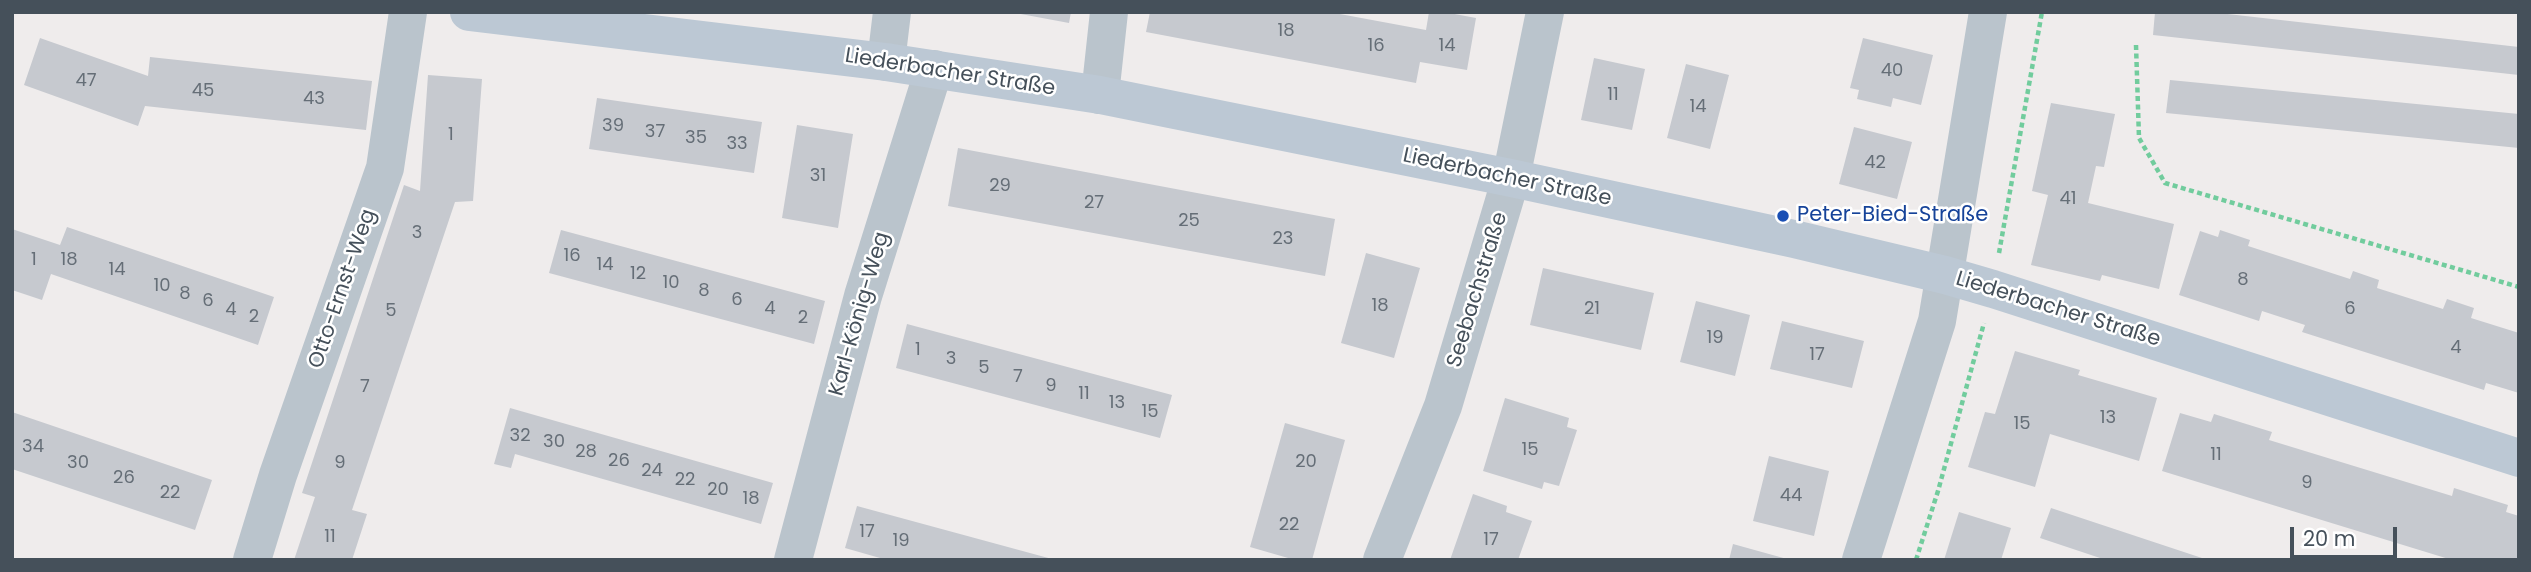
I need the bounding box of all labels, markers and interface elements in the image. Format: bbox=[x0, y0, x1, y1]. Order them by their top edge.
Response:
house number: 18 bbox=[1277, 20, 1295, 42]
house number: 16 bbox=[1367, 35, 1385, 57]
house number: 14 bbox=[1438, 35, 1456, 57]
street label: Liederbacher Straße bbox=[843, 44, 1057, 102]
house number: 40 bbox=[1881, 60, 1903, 82]
house number: 47 bbox=[75, 70, 97, 92]
house number: 45 bbox=[192, 80, 214, 102]
house number: 11 bbox=[1607, 84, 1619, 106]
house number: 43 bbox=[303, 88, 325, 110]
house number: 14 bbox=[1689, 96, 1707, 118]
house number: 39 bbox=[602, 115, 624, 137]
house number: 37 bbox=[645, 121, 665, 143]
house number: 1 bbox=[448, 124, 454, 146]
house number: 35 bbox=[685, 127, 707, 149]
house number: 33 bbox=[726, 133, 748, 155]
street label: Liederbacher Straße bbox=[1400, 144, 1614, 212]
house number: 42 bbox=[1864, 152, 1886, 174]
house number: 31 bbox=[810, 165, 826, 187]
house number: 29 bbox=[989, 175, 1011, 197]
house number: 41 bbox=[2059, 188, 2077, 210]
house number: 27 bbox=[1084, 192, 1104, 214]
place label: Peter-Bied-Straße bbox=[1797, 203, 1988, 229]
street label: Otto-Ernst-Weg bbox=[304, 206, 382, 372]
marker: Peter-Bied-Straße bbox=[1775, 208, 1791, 224]
street label: Seebachstraße bbox=[1442, 209, 1514, 371]
house number: 25 bbox=[1178, 210, 1200, 232]
house number: 3 bbox=[412, 222, 422, 244]
house number: 23 bbox=[1273, 228, 1293, 250]
street label: Karl-König-Weg bbox=[825, 229, 895, 399]
house number: 16 bbox=[563, 245, 581, 267]
house number: 1 bbox=[31, 249, 37, 271]
house number: 18 bbox=[60, 249, 78, 271]
house number: 14 bbox=[596, 254, 614, 276]
house number: 14 bbox=[108, 259, 126, 281]
house number: 12 bbox=[630, 263, 646, 285]
street label: Liederbacher Straße bbox=[1953, 267, 2163, 353]
house number: 8 bbox=[2237, 269, 2249, 291]
house number: 10 bbox=[662, 272, 680, 294]
house number: 10 bbox=[153, 275, 171, 297]
house number: 8 bbox=[698, 280, 710, 302]
house number: 8 bbox=[179, 283, 191, 305]
house number: 6 bbox=[731, 289, 743, 311]
house number: 6 bbox=[202, 290, 214, 312]
house number: 18 bbox=[1371, 295, 1389, 317]
house number: 4 bbox=[764, 298, 776, 320]
house number: 21 bbox=[1584, 298, 1600, 320]
house number: 6 bbox=[2344, 298, 2356, 320]
house number: 4 bbox=[225, 299, 237, 321]
house number: 5 bbox=[385, 300, 397, 322]
house number: 2 bbox=[249, 306, 259, 328]
house number: 2 bbox=[798, 307, 808, 329]
house number: 19 bbox=[1706, 327, 1724, 349]
house number: 4 bbox=[2450, 337, 2462, 359]
house number: 1 bbox=[915, 339, 921, 361]
house number: 17 bbox=[1809, 344, 1825, 366]
house number: 3 bbox=[946, 348, 956, 370]
house number: 5 bbox=[978, 357, 990, 379]
house number: 7 bbox=[1013, 366, 1023, 388]
house number: 9 bbox=[1045, 375, 1057, 397]
house number: 7 bbox=[360, 376, 370, 398]
house number: 11 bbox=[1078, 383, 1090, 405]
house number: 13 bbox=[1109, 392, 1125, 414]
house number: 15 bbox=[1141, 401, 1159, 423]
house number: 13 bbox=[2100, 407, 2116, 429]
house number: 15 bbox=[2013, 413, 2031, 435]
house number: 32 bbox=[510, 425, 530, 447]
house number: 30 bbox=[543, 431, 565, 453]
house number: 34 bbox=[22, 436, 44, 458]
house number: 15 bbox=[1521, 439, 1539, 461]
house number: 28 bbox=[575, 441, 597, 463]
house number: 11 bbox=[2210, 444, 2222, 466]
house number: 26 bbox=[608, 450, 630, 472]
house number: 20 bbox=[1295, 451, 1317, 473]
house number: 30 bbox=[67, 452, 89, 474]
house number: 9 bbox=[334, 452, 346, 474]
house number: 24 bbox=[641, 460, 663, 482]
house number: 26 bbox=[113, 467, 135, 489]
house number: 22 bbox=[675, 469, 695, 491]
house number: 9 bbox=[2301, 472, 2313, 494]
house number: 20 bbox=[707, 479, 729, 501]
house number: 22 bbox=[160, 482, 180, 504]
house number: 44 bbox=[1780, 485, 1802, 507]
house number: 18 bbox=[742, 488, 760, 510]
scale bar bbox=[2293, 512, 2400, 556]
house number: 22 bbox=[1279, 514, 1299, 536]
house number: 17 bbox=[859, 521, 875, 543]
text: 20 m bbox=[2303, 524, 2356, 553]
house number: 11 bbox=[324, 526, 336, 548]
house number: 17 bbox=[1483, 529, 1499, 551]
house number: 19 bbox=[892, 530, 910, 552]

